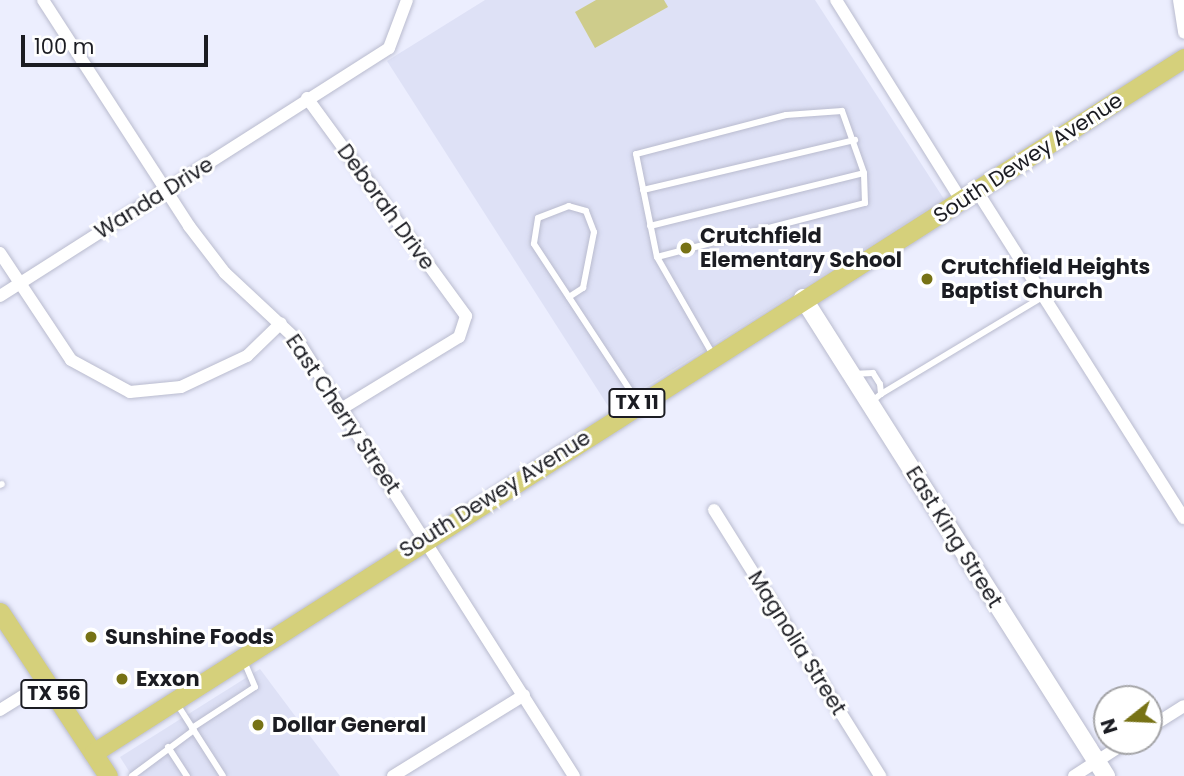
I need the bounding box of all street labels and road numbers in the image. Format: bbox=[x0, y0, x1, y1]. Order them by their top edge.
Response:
street label: South Dewey Avenue bbox=[929, 87, 1127, 229]
street label: Deborah Drive bbox=[332, 139, 440, 275]
street label: Wanda Drive bbox=[90, 152, 218, 244]
street label: East Cherry Street bbox=[280, 330, 406, 498]
road number: TX 11 bbox=[607, 388, 667, 418]
street label: South Dewey Avenue bbox=[395, 425, 595, 563]
street label: East King Street bbox=[900, 462, 1008, 612]
street label: Magnolia Street bbox=[743, 566, 851, 720]
road number: TX 56 bbox=[19, 678, 89, 709]

